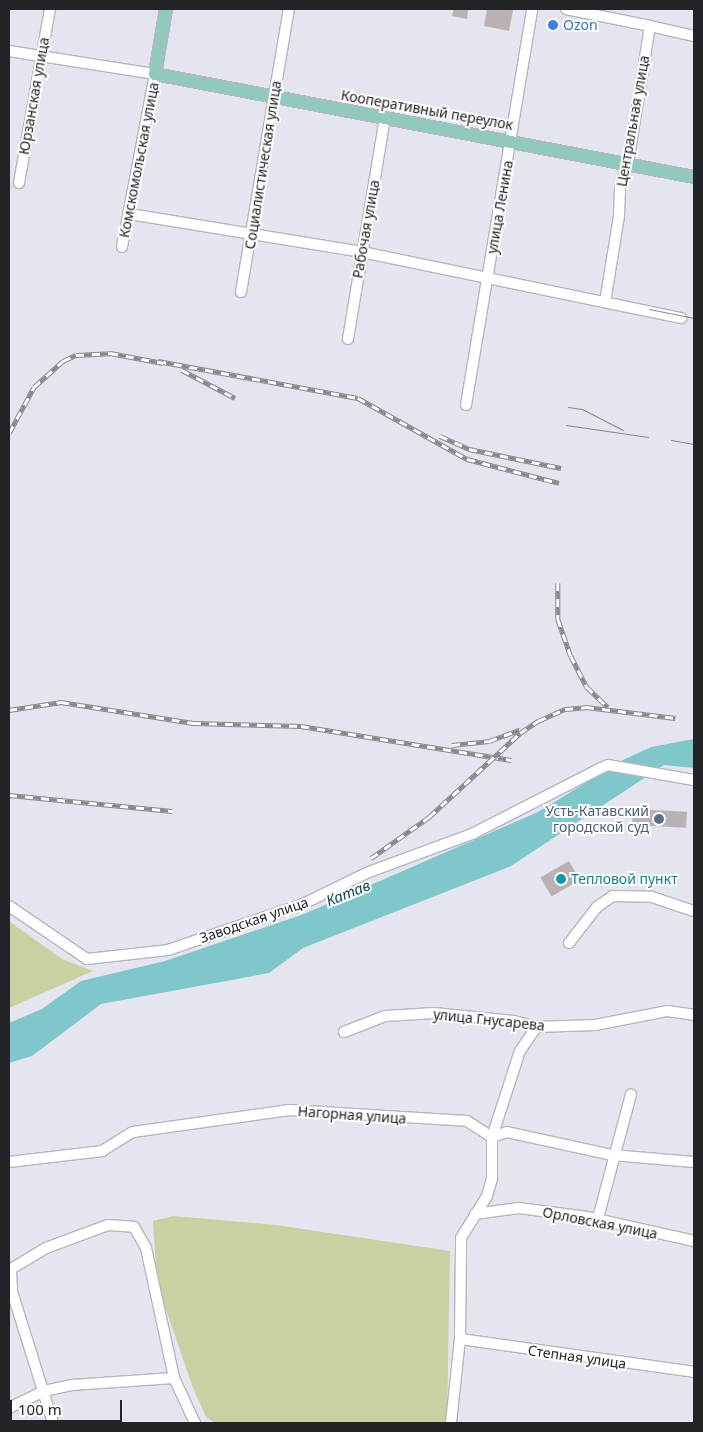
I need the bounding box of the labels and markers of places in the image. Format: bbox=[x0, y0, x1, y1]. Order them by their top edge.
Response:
place label: Ozon bbox=[563, 17, 598, 33]
marker: Ozon bbox=[547, 19, 559, 31]
place label: Усть-Катавский городской суд bbox=[545, 803, 649, 836]
marker: Усть-Катавский городской суд bbox=[653, 813, 665, 825]
place label: Тепловой пункт bbox=[571, 871, 678, 887]
marker: Тепловой пункт bbox=[555, 873, 567, 885]

